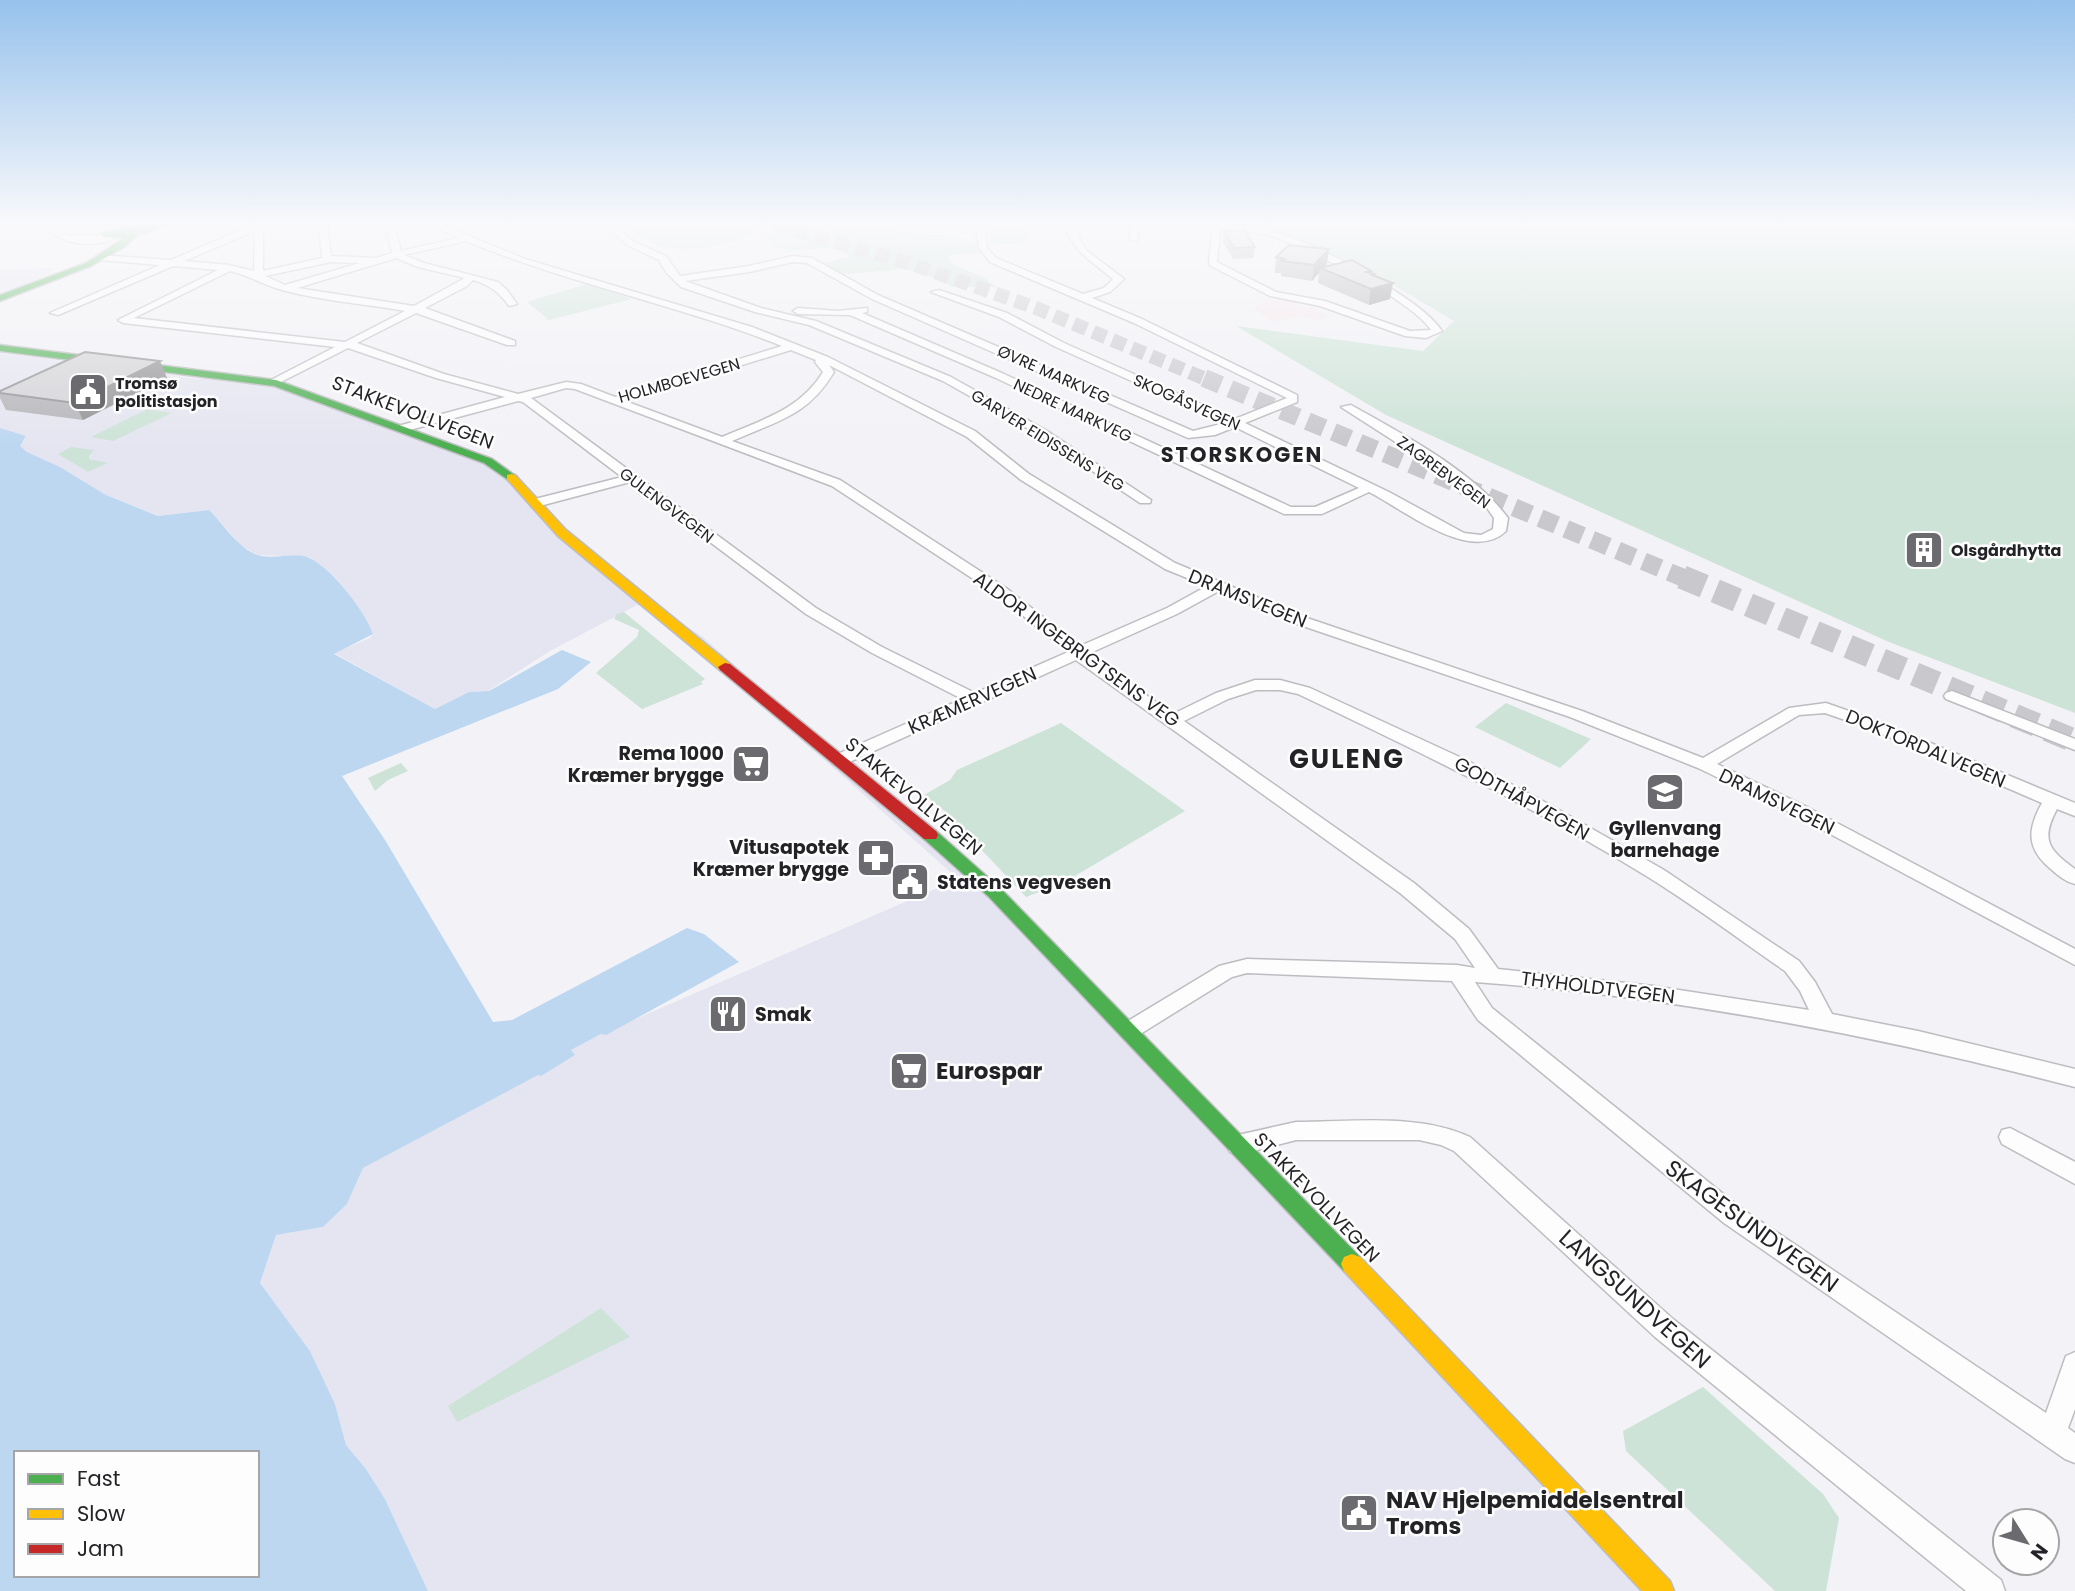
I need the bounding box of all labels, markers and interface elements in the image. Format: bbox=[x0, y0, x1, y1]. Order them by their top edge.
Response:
street label: ØVRE MARKVEG bbox=[994, 339, 1114, 410]
street label: HOLMBOEVEGEN bbox=[615, 352, 743, 409]
street label: STAKKEVOLLVEGEN bbox=[328, 369, 498, 456]
street label: SKOGÅSVEGEN bbox=[1130, 369, 1244, 436]
public building icon: Tromsø politistasjon bbox=[67, 371, 109, 413]
place label: Tromsø politistasjon bbox=[115, 372, 218, 413]
street label: NEDRE MARKVEG bbox=[1010, 373, 1136, 448]
street label: GARVER EIDISSENS VEG bbox=[967, 384, 1129, 497]
street label: ZAGREBVEGEN bbox=[1392, 431, 1495, 514]
district label: STORSKOGEN bbox=[1161, 440, 1323, 469]
street label: GULENGVEGEN bbox=[615, 462, 719, 549]
building icon: Olsgårdhytta bbox=[1903, 529, 1945, 571]
place label: Olsgårdhytta bbox=[1951, 539, 2061, 562]
street label: DRAMSVEGEN bbox=[1184, 562, 1311, 635]
street label: ALDOR INGEBRIGTSENS VEG bbox=[968, 565, 1186, 734]
street label: KRÆMERVEGEN bbox=[904, 660, 1041, 741]
street label: DOKTORDALVEGEN bbox=[1842, 703, 2010, 794]
street label: STAKKEVOLLVEGEN bbox=[839, 731, 988, 862]
place label: Rema 1000 Kræmer brygge bbox=[568, 740, 724, 789]
district label: GULENG bbox=[1289, 741, 1405, 777]
supermarket icon: Rema 1000 Kræmer brygge bbox=[730, 743, 772, 785]
street label: GODTHÅPVEGEN bbox=[1449, 750, 1594, 847]
street label: DRAMSVEGEN bbox=[1714, 762, 1839, 841]
school or university icon: Gyllenvang barnehage bbox=[1644, 771, 1686, 813]
place label: Gyllenvang barnehage bbox=[1609, 815, 1721, 864]
place label: Vitusapotek Kræmer brygge bbox=[693, 834, 849, 883]
pharmacy icon: Vitusapotek Kræmer brygge bbox=[855, 837, 897, 879]
public building icon: Statens vegvesen bbox=[889, 861, 931, 903]
place label: Statens vegvesen bbox=[937, 869, 1111, 896]
street label: THYHOLDTVEGEN bbox=[1519, 965, 1677, 1010]
restaurant icon: Smak bbox=[707, 993, 749, 1035]
place label: Smak bbox=[755, 1001, 812, 1028]
supermarket icon: Eurospar bbox=[888, 1050, 930, 1092]
place label: Eurospar bbox=[936, 1055, 1043, 1087]
street label: STAKKEVOLLVEGEN bbox=[1247, 1126, 1386, 1268]
street label: SKAGESUNDVEGEN bbox=[1659, 1152, 1845, 1300]
street label: LANGSUNDVEGEN bbox=[1552, 1222, 1718, 1376]
legend bbox=[14, 1451, 259, 1577]
text: Fast bbox=[77, 1464, 120, 1493]
place label: NAV Hjelpemiddelsentral Troms bbox=[1386, 1484, 1684, 1542]
public building icon: NAV Hjelpemiddelsentral Troms bbox=[1338, 1492, 1380, 1534]
text: Slow bbox=[77, 1499, 125, 1528]
north arrow bbox=[1991, 1507, 2061, 1577]
text: Jam bbox=[77, 1534, 124, 1563]
text: N bbox=[2024, 1538, 2054, 1566]

